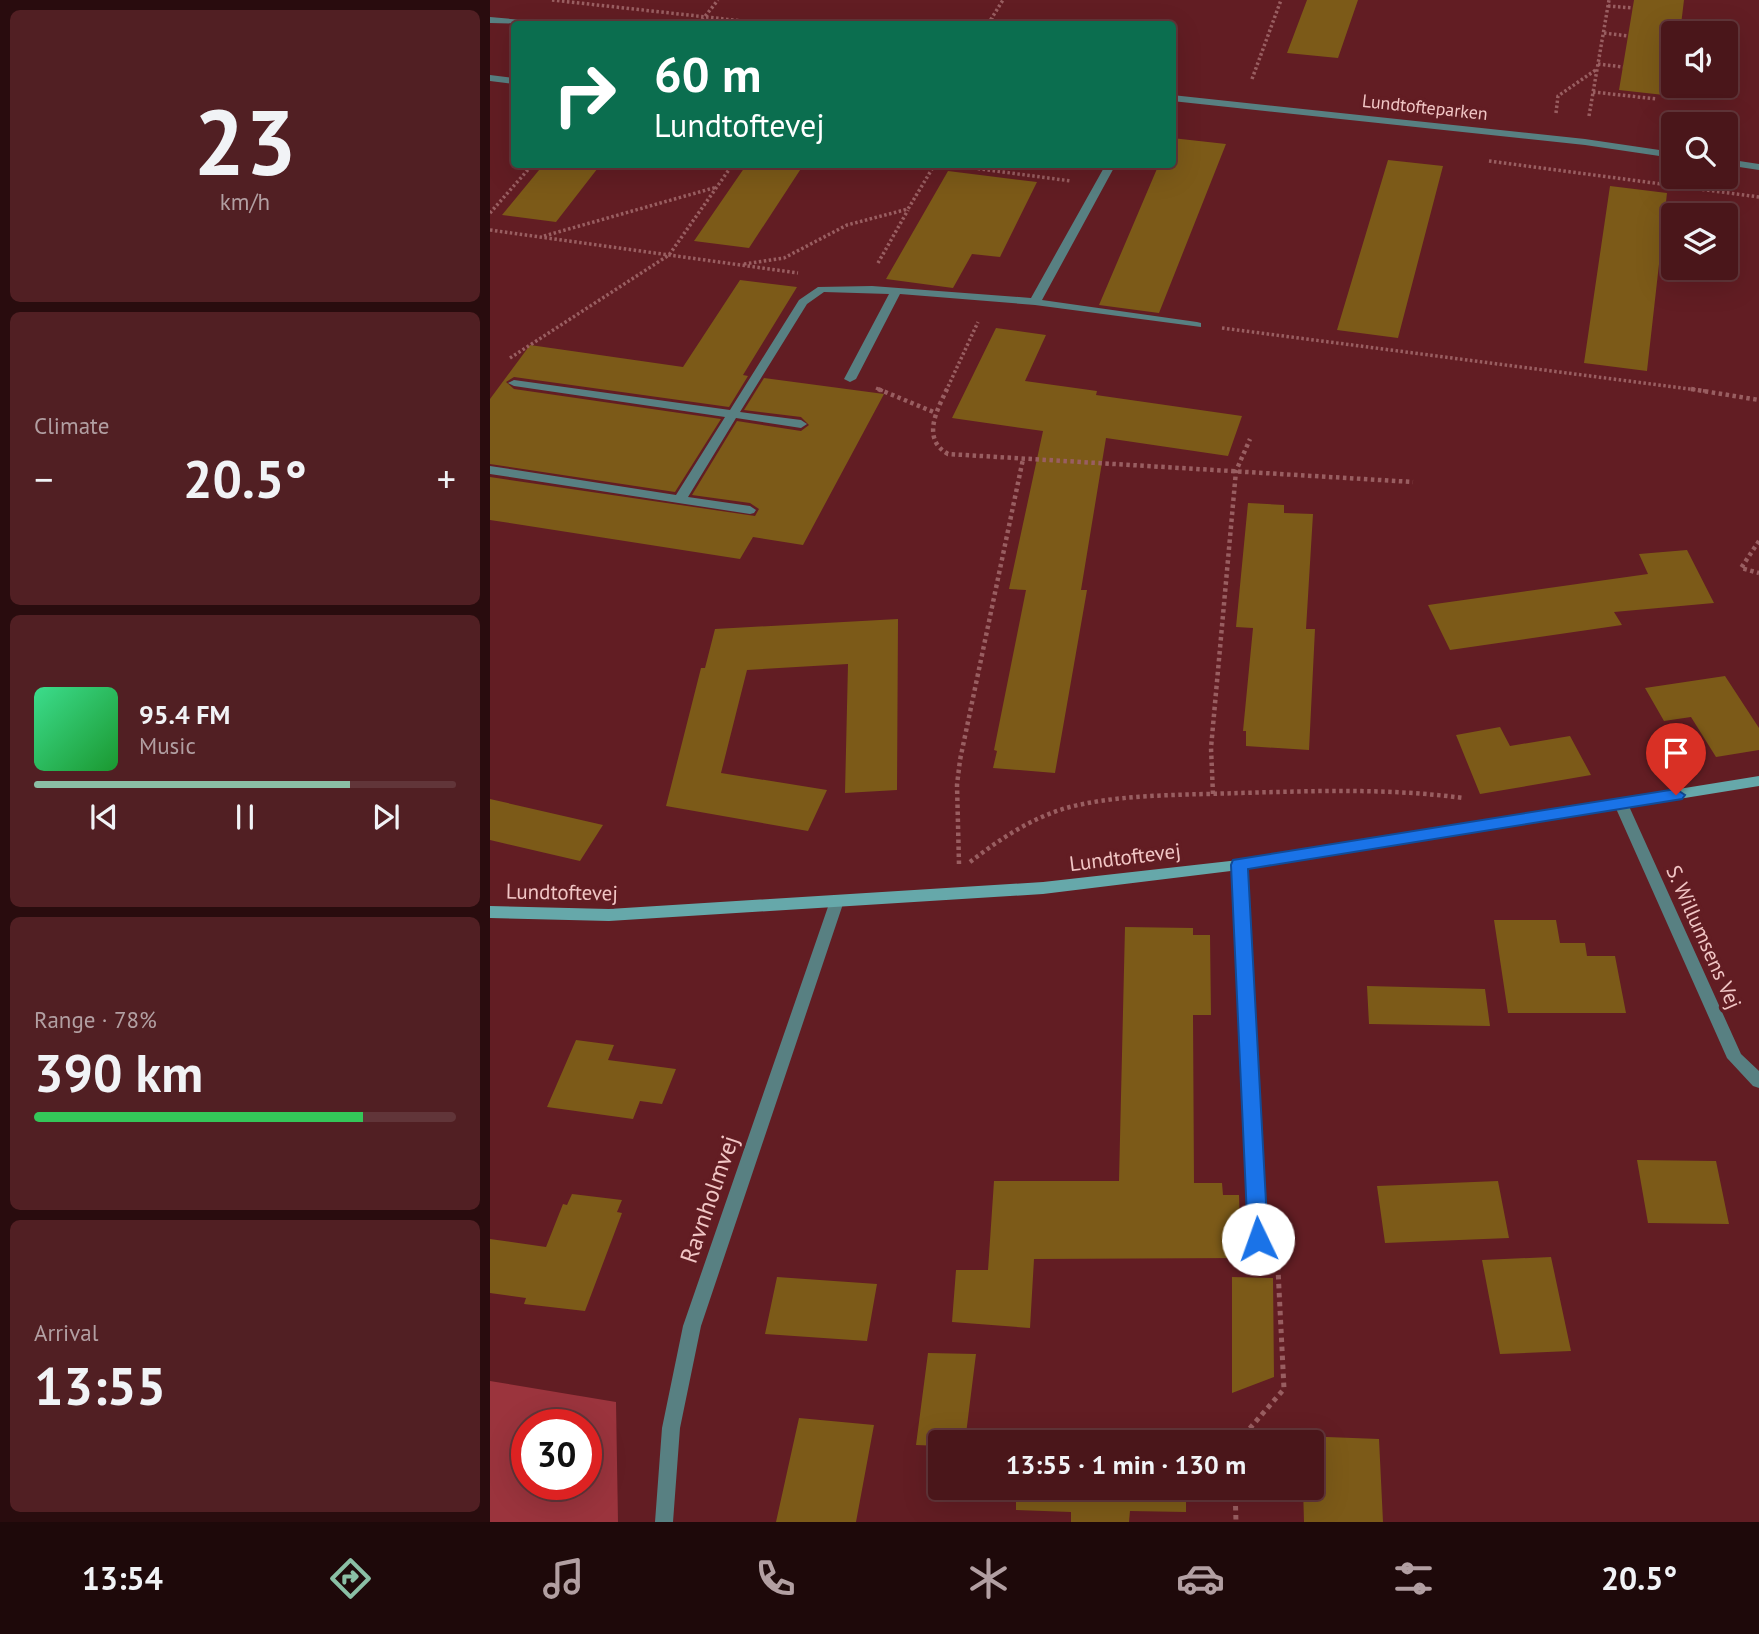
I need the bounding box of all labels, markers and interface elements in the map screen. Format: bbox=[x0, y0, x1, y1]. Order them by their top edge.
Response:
map controls bbox=[1661, 21, 1738, 280]
button: sound bbox=[1661, 21, 1738, 98]
text: 60 m bbox=[654, 42, 761, 106]
icon: right bbox=[539, 49, 630, 140]
text: 23 bbox=[193, 82, 297, 200]
street label: Lundtofteparken bbox=[1361, 89, 1489, 125]
text: Lundtoftevej bbox=[654, 104, 825, 146]
button: search bbox=[1661, 112, 1738, 189]
text: km/h bbox=[220, 187, 270, 216]
button: layers bbox=[1661, 203, 1738, 280]
text: Climate bbox=[34, 411, 109, 440]
text: 20.5° bbox=[183, 445, 307, 512]
text: − bbox=[34, 454, 53, 503]
text: + bbox=[437, 454, 456, 503]
text: 95.4 FM bbox=[139, 698, 230, 731]
pin bbox=[1646, 723, 1706, 795]
text: Music bbox=[139, 731, 196, 760]
icon: arrive bbox=[1657, 734, 1695, 772]
icon: previous bbox=[85, 798, 123, 836]
icon: pause bbox=[226, 798, 264, 836]
icon: next bbox=[367, 798, 405, 836]
street label: Lundtoftevej bbox=[1068, 837, 1182, 877]
street label: S. Willumsens Vej bbox=[1660, 861, 1748, 1013]
street label: Lundtoftevej bbox=[506, 878, 618, 906]
text: Range · 78% bbox=[34, 1005, 157, 1034]
text: 390 km bbox=[34, 1039, 203, 1106]
street label: Ravnholmvej bbox=[673, 1131, 745, 1267]
position arrow bbox=[1221, 1202, 1295, 1276]
text: Arrival bbox=[34, 1318, 98, 1347]
text: 13:55 bbox=[34, 1352, 166, 1419]
speed limit sign: 30 bbox=[511, 1409, 602, 1500]
text: 13:55 · 1 min · 130 m bbox=[1006, 1448, 1246, 1481]
icon: directions bbox=[326, 1554, 375, 1603]
icon: music bbox=[539, 1554, 588, 1603]
icon: phone bbox=[751, 1554, 800, 1603]
icon: climate bbox=[964, 1554, 1013, 1603]
icon: car bbox=[1176, 1554, 1225, 1603]
icon: filters bbox=[1389, 1554, 1438, 1603]
text: 13:54 bbox=[82, 1557, 163, 1599]
text: 20.5° bbox=[1601, 1557, 1677, 1599]

